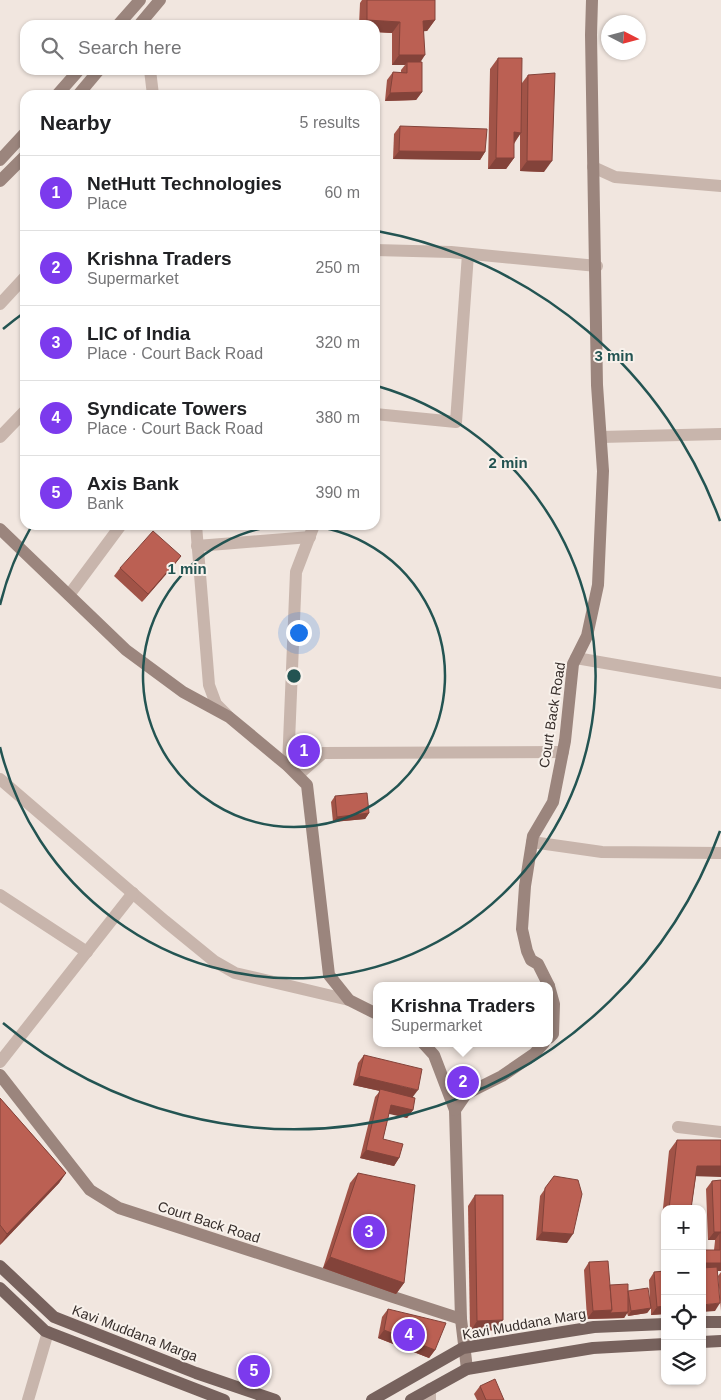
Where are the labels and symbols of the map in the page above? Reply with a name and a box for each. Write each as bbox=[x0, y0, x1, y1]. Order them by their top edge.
north arrow bbox=[601, 15, 646, 60]
text: 3 min bbox=[594, 347, 634, 364]
text: 2 min bbox=[488, 454, 528, 471]
text: 1 min bbox=[167, 560, 207, 577]
your location bbox=[286, 620, 312, 646]
street label: Court Back Road bbox=[536, 661, 568, 769]
centre of rings bbox=[285, 667, 303, 685]
pin: 1 bbox=[288, 732, 320, 770]
pin: 2 bbox=[447, 1063, 479, 1101]
street label: Court Back Road bbox=[156, 1198, 262, 1246]
pin: 3 bbox=[353, 1213, 385, 1251]
street label: Kavi Muddana Marga bbox=[70, 1302, 200, 1364]
street label: Kavi Muddana Marg bbox=[461, 1305, 587, 1343]
pin: 4 bbox=[393, 1316, 425, 1354]
pin: 5 bbox=[238, 1352, 270, 1390]

